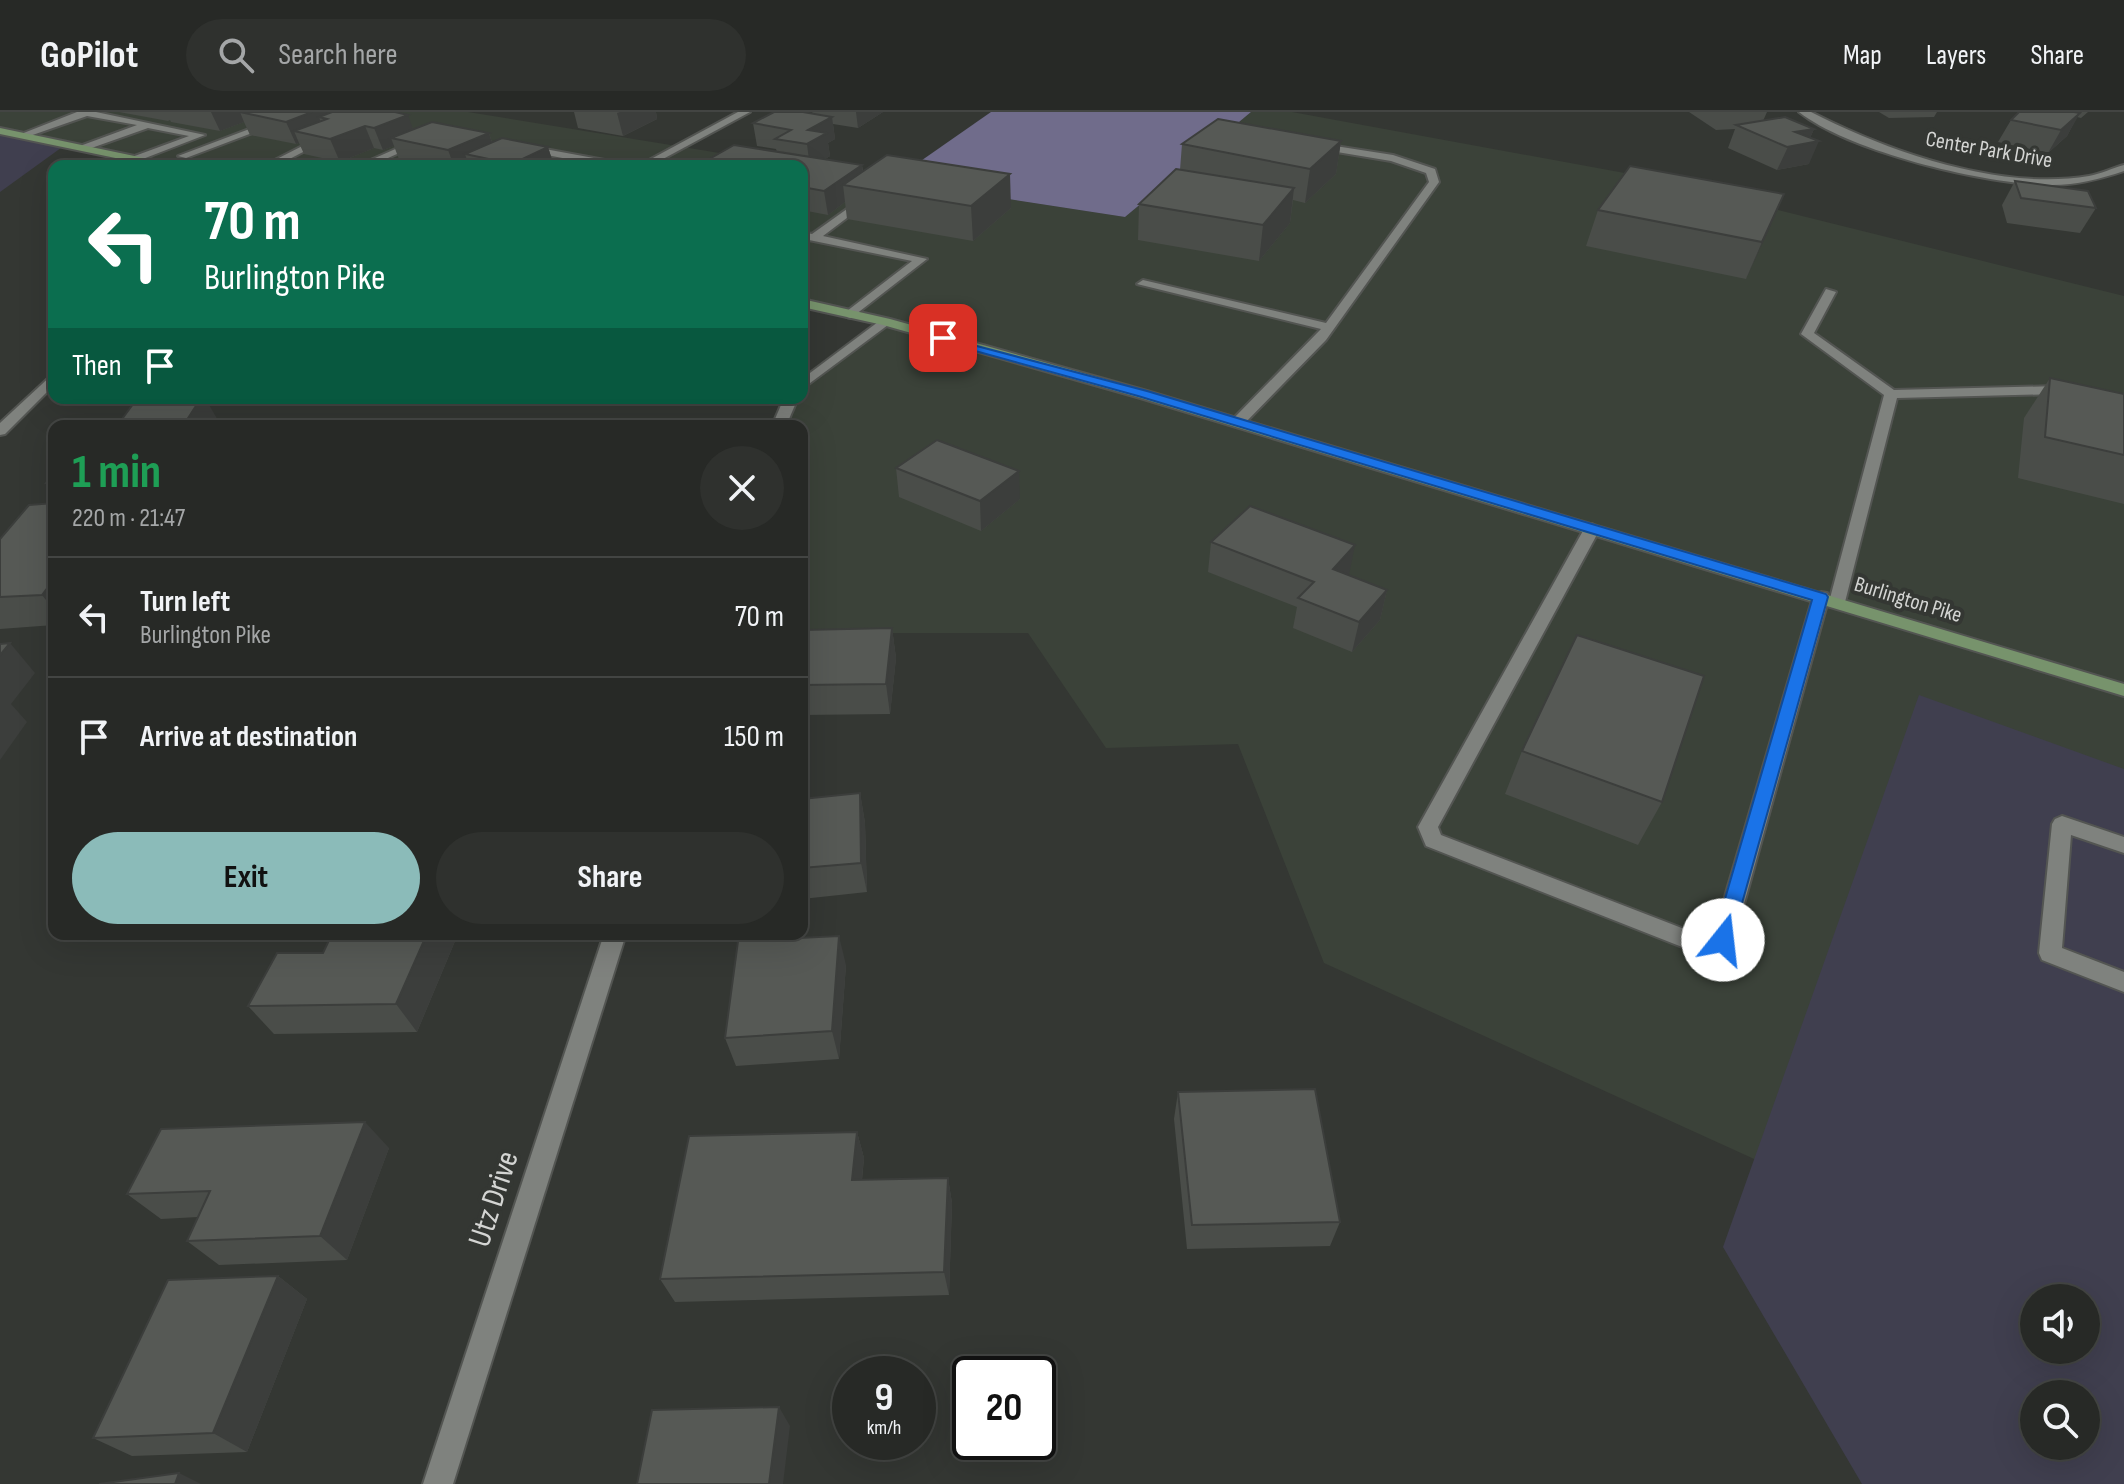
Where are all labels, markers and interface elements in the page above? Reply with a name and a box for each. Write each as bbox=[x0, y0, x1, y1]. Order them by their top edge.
search box bbox=[186, 19, 746, 91]
text: GoPilot bbox=[40, 33, 138, 78]
icon: search bbox=[214, 33, 258, 77]
text: Search here bbox=[278, 37, 398, 73]
text: Map bbox=[1843, 39, 1882, 72]
text: Layers bbox=[1926, 39, 1986, 72]
text: Share bbox=[2030, 39, 2084, 72]
street label: Center Park Drive bbox=[1924, 126, 2054, 174]
text: 70 m bbox=[204, 189, 301, 256]
icon: left bbox=[72, 192, 176, 296]
text: Burlington Pike bbox=[204, 257, 385, 300]
pin bbox=[909, 304, 977, 372]
icon: arrive bbox=[921, 316, 965, 360]
icon: arrive bbox=[138, 344, 182, 388]
text: Then bbox=[72, 348, 122, 384]
text: 1 min bbox=[72, 444, 161, 501]
button: close bbox=[700, 446, 784, 530]
text: 220 m · 21:47 bbox=[72, 503, 185, 534]
street label: Burlington Pike bbox=[1851, 571, 1965, 629]
text: Turn left bbox=[140, 584, 230, 620]
icon: left bbox=[72, 595, 116, 639]
text: 70 m bbox=[735, 599, 784, 635]
text: Burlington Pike bbox=[140, 620, 271, 651]
icon: arrive bbox=[72, 715, 116, 759]
text: Arrive at destination bbox=[140, 719, 357, 755]
text: 150 m bbox=[724, 719, 784, 755]
button: Exit bbox=[72, 832, 420, 924]
button: Share bbox=[436, 832, 784, 924]
position arrow bbox=[1681, 898, 1765, 982]
street label: Utz Drive bbox=[460, 1146, 528, 1252]
map controls bbox=[2020, 1284, 2100, 1460]
button: sound bbox=[2020, 1284, 2100, 1364]
speed limit sign: 20 bbox=[952, 1356, 1056, 1460]
text: 9 bbox=[875, 1374, 893, 1422]
button: search bbox=[2020, 1380, 2100, 1460]
text: km/h bbox=[867, 1416, 901, 1440]

